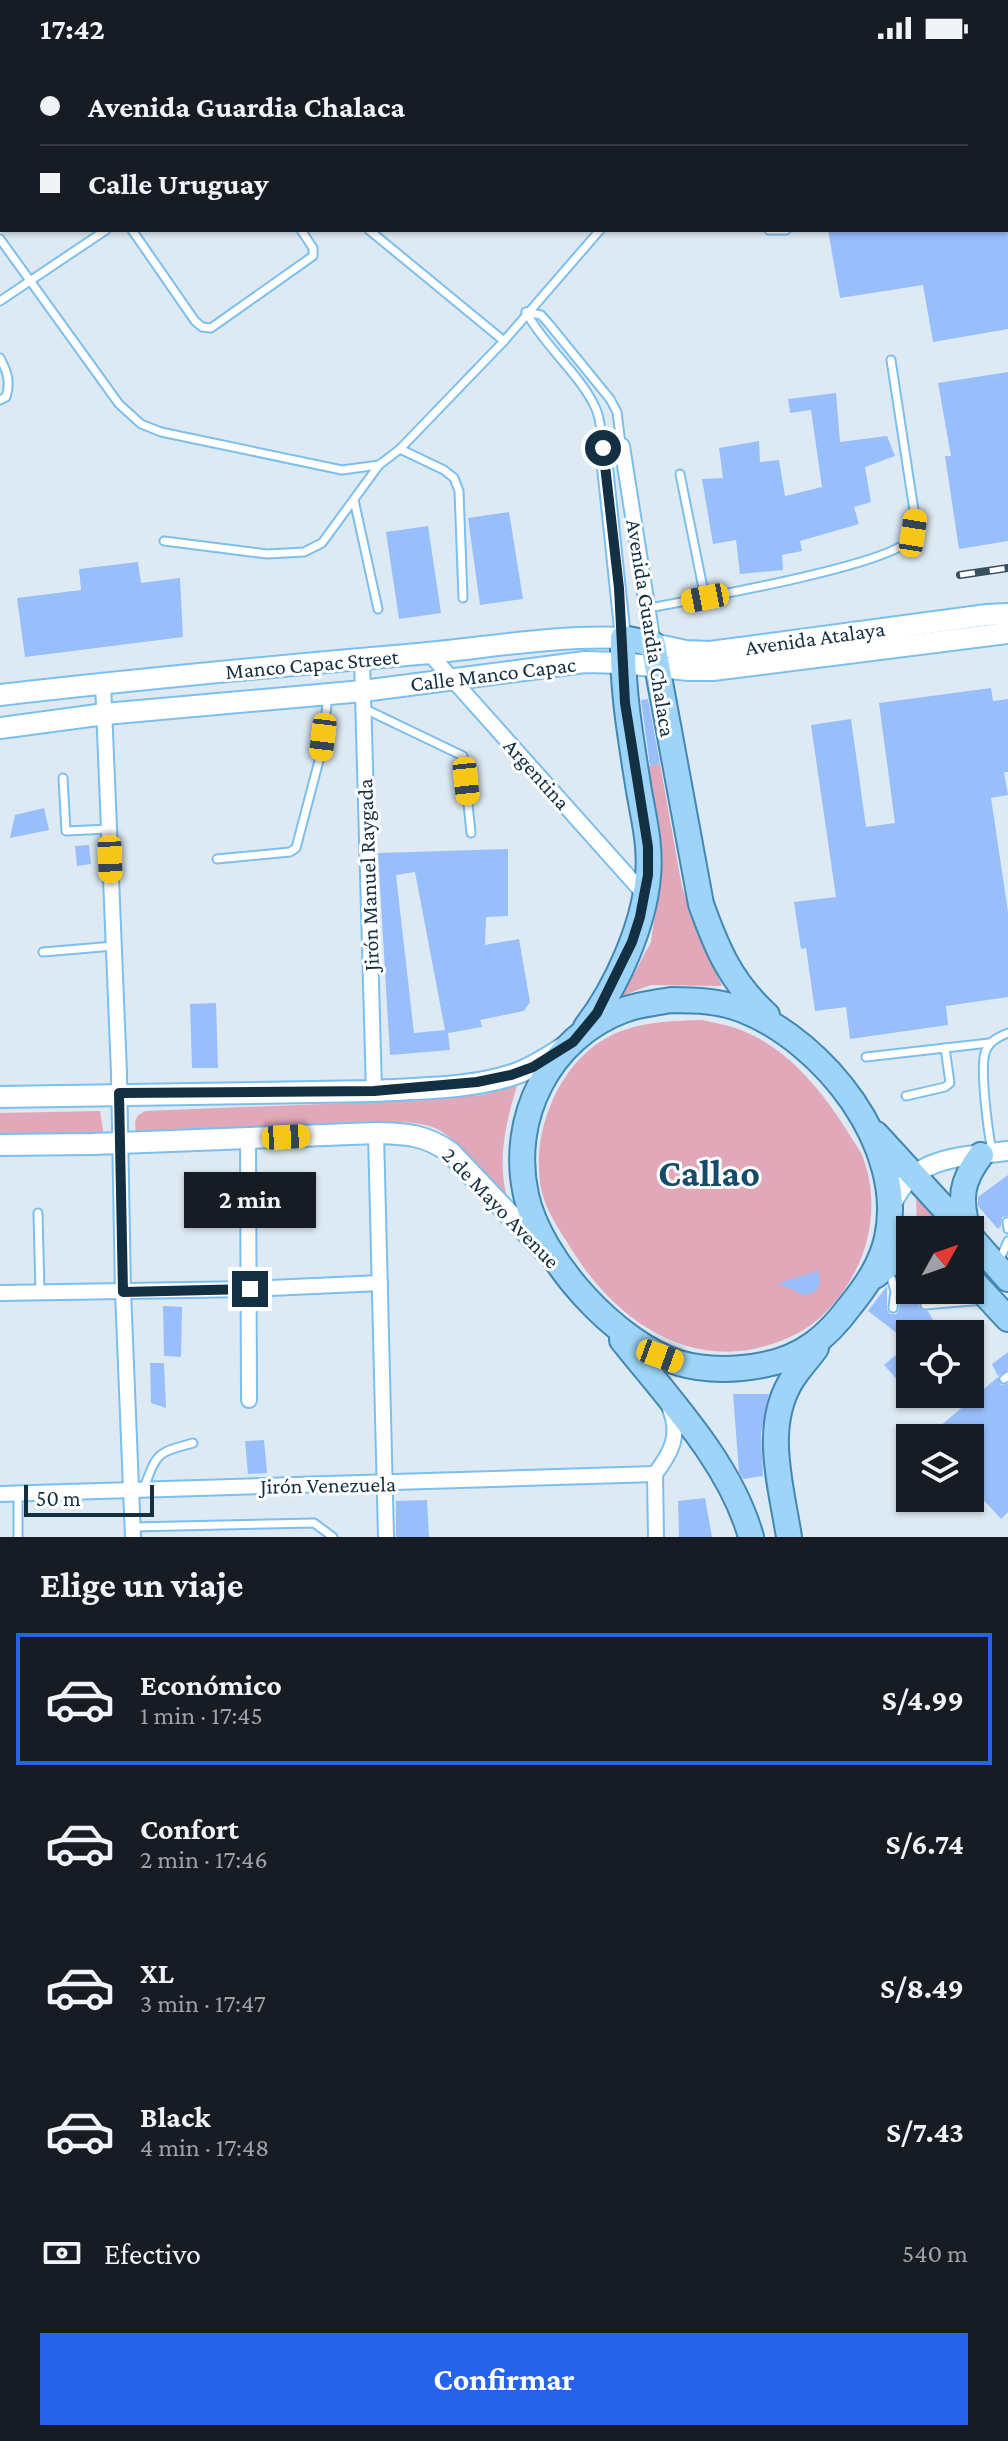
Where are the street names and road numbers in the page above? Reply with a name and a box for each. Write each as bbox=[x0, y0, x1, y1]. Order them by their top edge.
street label: Avenida Guardia Chalaca bbox=[621, 517, 681, 739]
street label: Avenida Atalaya bbox=[744, 616, 886, 660]
street label: Manco Capac Street bbox=[224, 644, 400, 684]
street label: Calle Manco Capac bbox=[409, 651, 577, 697]
street label: Argentina bbox=[499, 733, 575, 815]
street label: Jirón Manuel Raygada bbox=[352, 778, 384, 974]
street label: 2 de Mayo Avenue bbox=[437, 1142, 565, 1274]
street label: Jirón Venezuela bbox=[258, 1471, 396, 1499]

